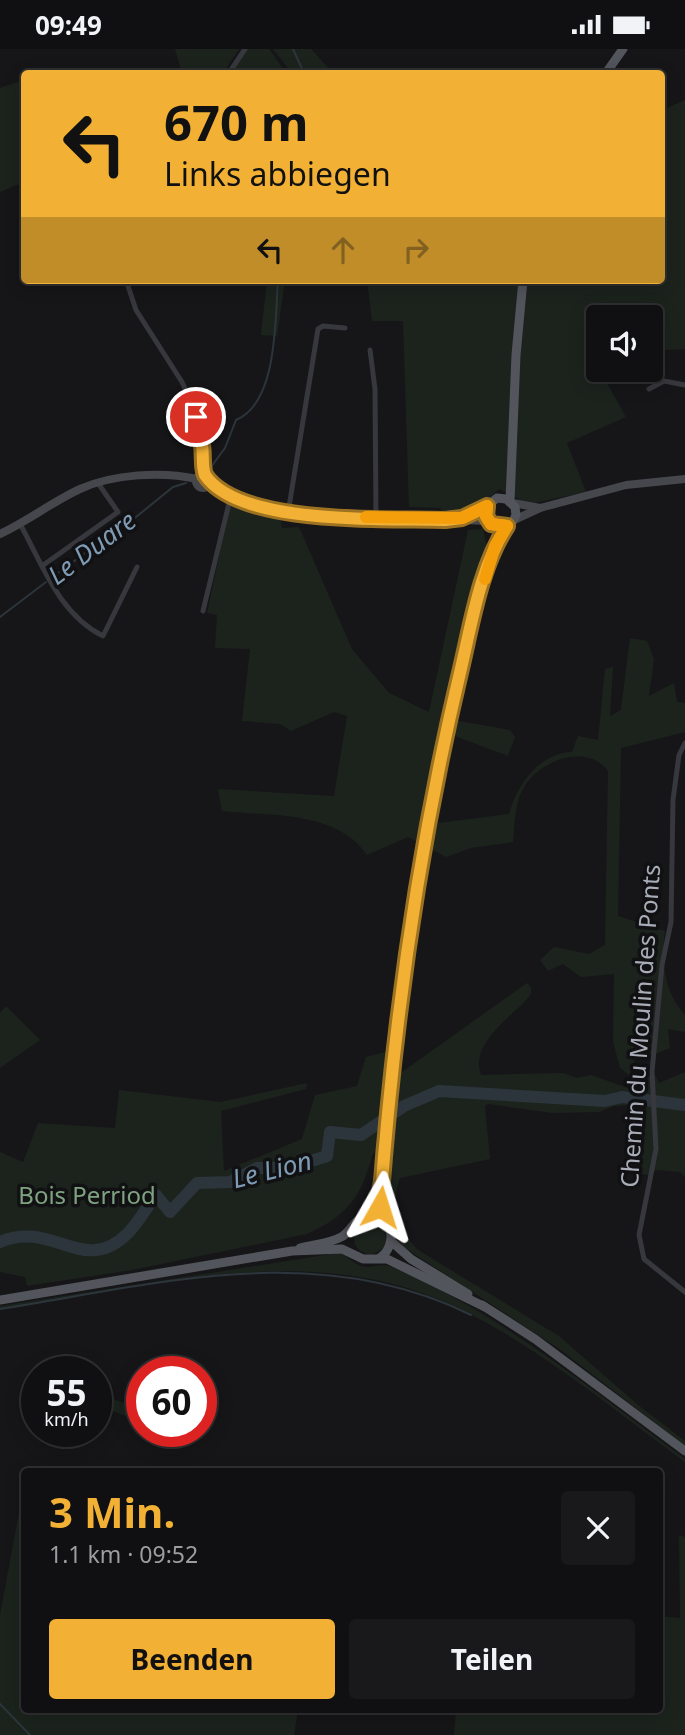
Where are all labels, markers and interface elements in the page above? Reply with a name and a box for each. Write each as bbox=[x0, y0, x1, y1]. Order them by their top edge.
text: 09:49 bbox=[35, 7, 102, 43]
text: 670 m bbox=[164, 89, 309, 155]
icon: left bbox=[49, 98, 140, 189]
text: Links abbiegen bbox=[164, 152, 391, 195]
icon: left bbox=[251, 231, 289, 269]
icon: ahead bbox=[324, 231, 362, 269]
icon: right bbox=[397, 231, 435, 269]
map controls bbox=[586, 305, 663, 382]
button: sound bbox=[586, 305, 663, 382]
pin bbox=[166, 387, 226, 447]
icon: arrive bbox=[177, 398, 215, 436]
water label: Le Duare bbox=[40, 502, 143, 592]
street label: Chemin du Moulin des Ponts bbox=[612, 863, 667, 1189]
water label: Le Lion bbox=[228, 1142, 315, 1196]
position arrow bbox=[343, 1170, 417, 1244]
park label: Bois Perriod bbox=[18, 1178, 156, 1211]
speed limit sign: 60 bbox=[126, 1356, 217, 1447]
text: 55 bbox=[46, 1369, 87, 1416]
text: km/h bbox=[44, 1407, 89, 1431]
text: 3 Min. bbox=[49, 1483, 175, 1540]
button: close bbox=[561, 1491, 635, 1565]
text: 1.1 km · 09:52 bbox=[49, 1538, 198, 1570]
button: Beenden bbox=[49, 1619, 335, 1699]
button: Teilen bbox=[349, 1619, 635, 1699]

